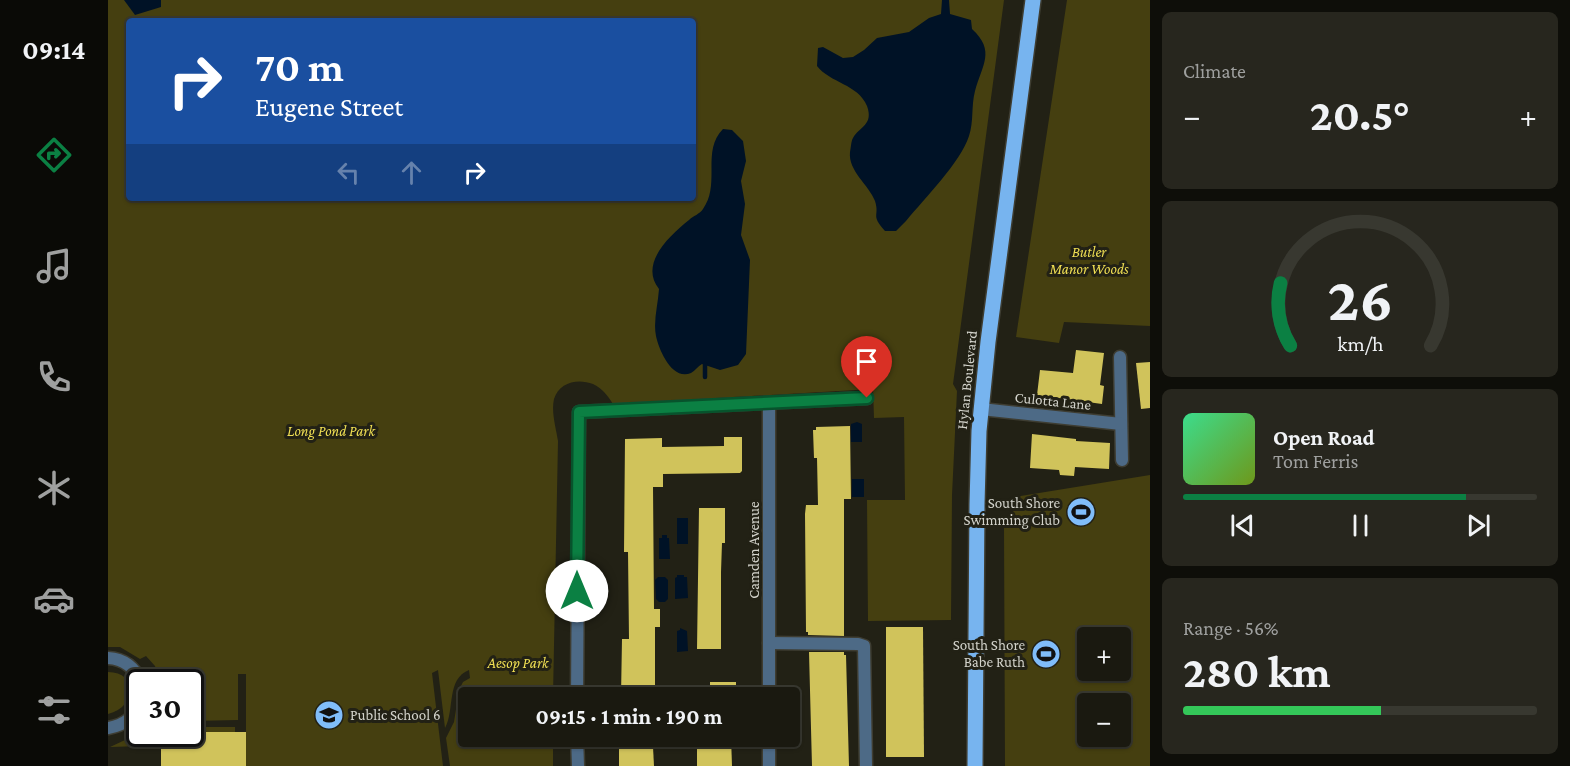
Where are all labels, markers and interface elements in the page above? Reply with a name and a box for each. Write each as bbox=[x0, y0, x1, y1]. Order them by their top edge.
text: 09:14 bbox=[22, 35, 86, 65]
icon: right bbox=[156, 42, 234, 120]
text: 70 m bbox=[255, 43, 344, 90]
text: Climate bbox=[1183, 60, 1246, 82]
text: 20.5° bbox=[1310, 90, 1410, 140]
text: Eugene Street bbox=[255, 92, 403, 122]
text: − bbox=[1183, 97, 1200, 134]
text: + bbox=[1520, 97, 1537, 134]
icon: directions bbox=[33, 134, 75, 176]
icon: left bbox=[332, 156, 365, 189]
icon: ahead bbox=[395, 156, 428, 189]
icon: right bbox=[458, 156, 491, 189]
park label: Butler Manor Woods bbox=[1048, 244, 1129, 277]
icon: music bbox=[33, 245, 75, 287]
text: 26 bbox=[1327, 264, 1393, 333]
street label: Hylan Boulevard bbox=[954, 330, 981, 430]
text: km/h bbox=[1337, 332, 1384, 356]
pin bbox=[841, 336, 892, 398]
icon: arrive bbox=[850, 345, 883, 378]
icon: phone bbox=[33, 356, 75, 398]
street label: Culotta Lane bbox=[1014, 389, 1092, 413]
park label: Long Pond Park bbox=[287, 423, 376, 440]
text: Open Road bbox=[1273, 425, 1375, 450]
text: Tom Ferris bbox=[1273, 450, 1358, 472]
icon: climate bbox=[33, 467, 75, 509]
place label: South Shore Swimming Club bbox=[964, 495, 1060, 529]
sports icon: South Shore Swimming Club bbox=[1065, 496, 1097, 528]
street label: Camden Avenue bbox=[746, 501, 762, 599]
icon: previous bbox=[1226, 509, 1259, 542]
icon: pause bbox=[1344, 509, 1377, 542]
icon: next bbox=[1462, 509, 1495, 542]
position arrow bbox=[545, 559, 609, 623]
icon: car bbox=[33, 578, 75, 620]
text: Range · 56% bbox=[1183, 617, 1278, 639]
map controls bbox=[1077, 627, 1131, 747]
button: + bbox=[1077, 627, 1131, 681]
place label: South Shore Babe Ruth bbox=[953, 637, 1025, 670]
sports icon: South Shore Babe Ruth bbox=[1030, 638, 1062, 670]
text: 280 km bbox=[1183, 647, 1331, 697]
park label: Aesop Park bbox=[486, 655, 550, 672]
speed limit sign: 30 bbox=[126, 669, 204, 747]
icon: filters bbox=[33, 689, 75, 731]
button: − bbox=[1077, 693, 1131, 747]
school or university icon: Public School 6 bbox=[313, 699, 345, 731]
text: 09:15 · 1 min · 190 m bbox=[536, 704, 722, 729]
place label: Public School 6 bbox=[350, 707, 441, 723]

